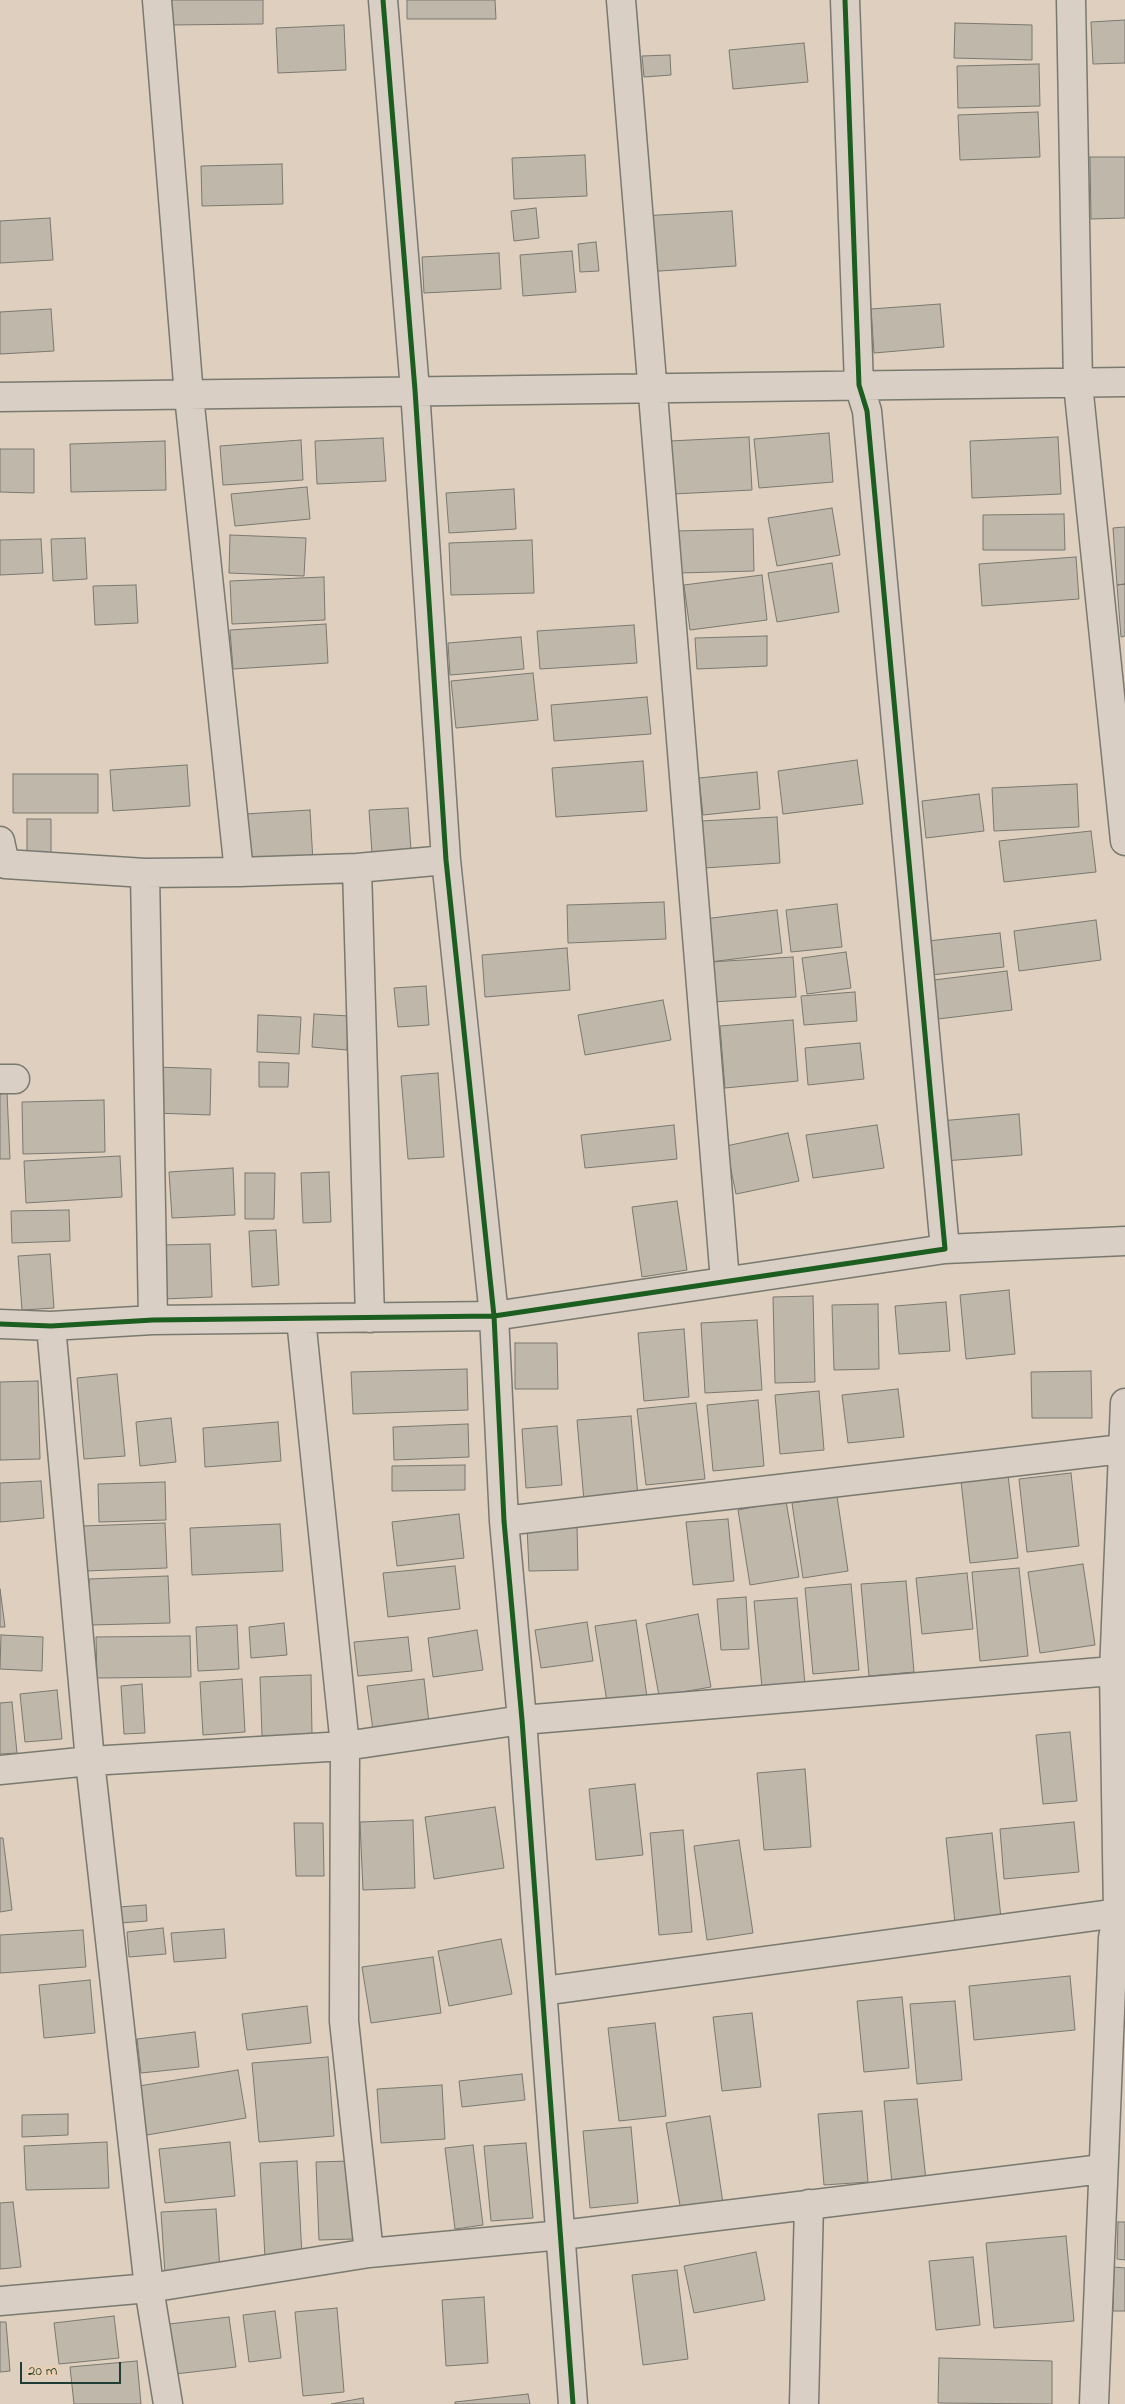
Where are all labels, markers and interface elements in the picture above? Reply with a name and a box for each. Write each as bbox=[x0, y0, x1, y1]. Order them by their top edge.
scale bar bbox=[22, 2352, 124, 2384]
text: 20 m bbox=[28, 2360, 57, 2382]

